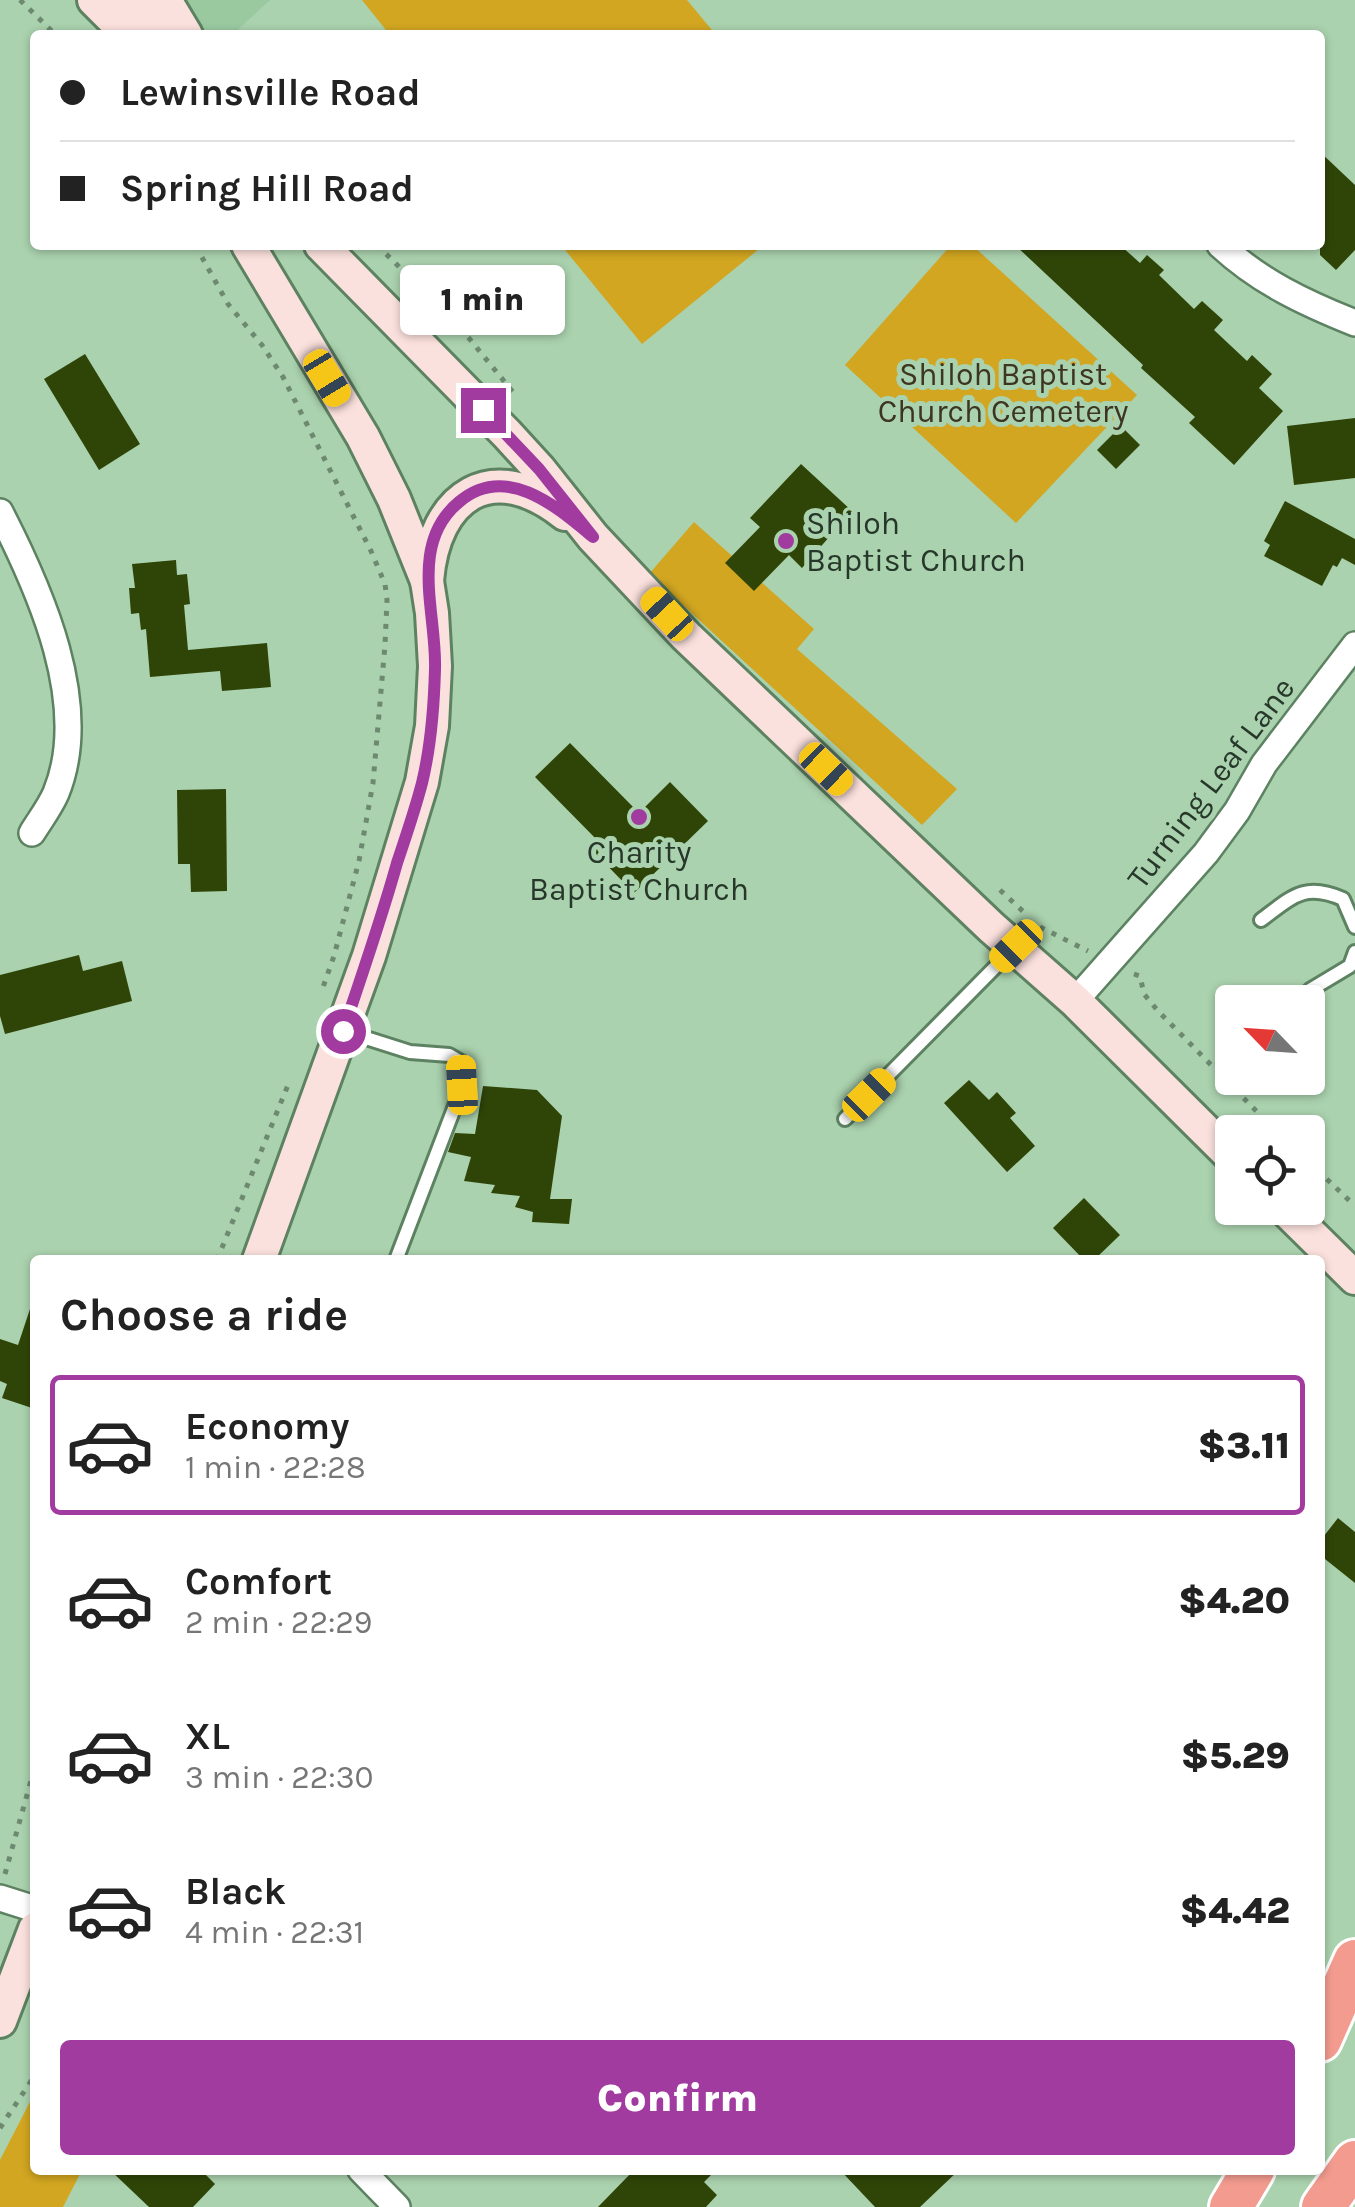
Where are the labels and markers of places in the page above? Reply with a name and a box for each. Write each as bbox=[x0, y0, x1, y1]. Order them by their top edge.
place label: Shiloh Baptist Church bbox=[806, 505, 1026, 579]
marker: Shiloh Baptist Church bbox=[775, 530, 797, 552]
marker: Charity Baptist Church bbox=[628, 806, 650, 828]
place label: Charity Baptist Church bbox=[529, 834, 749, 908]

